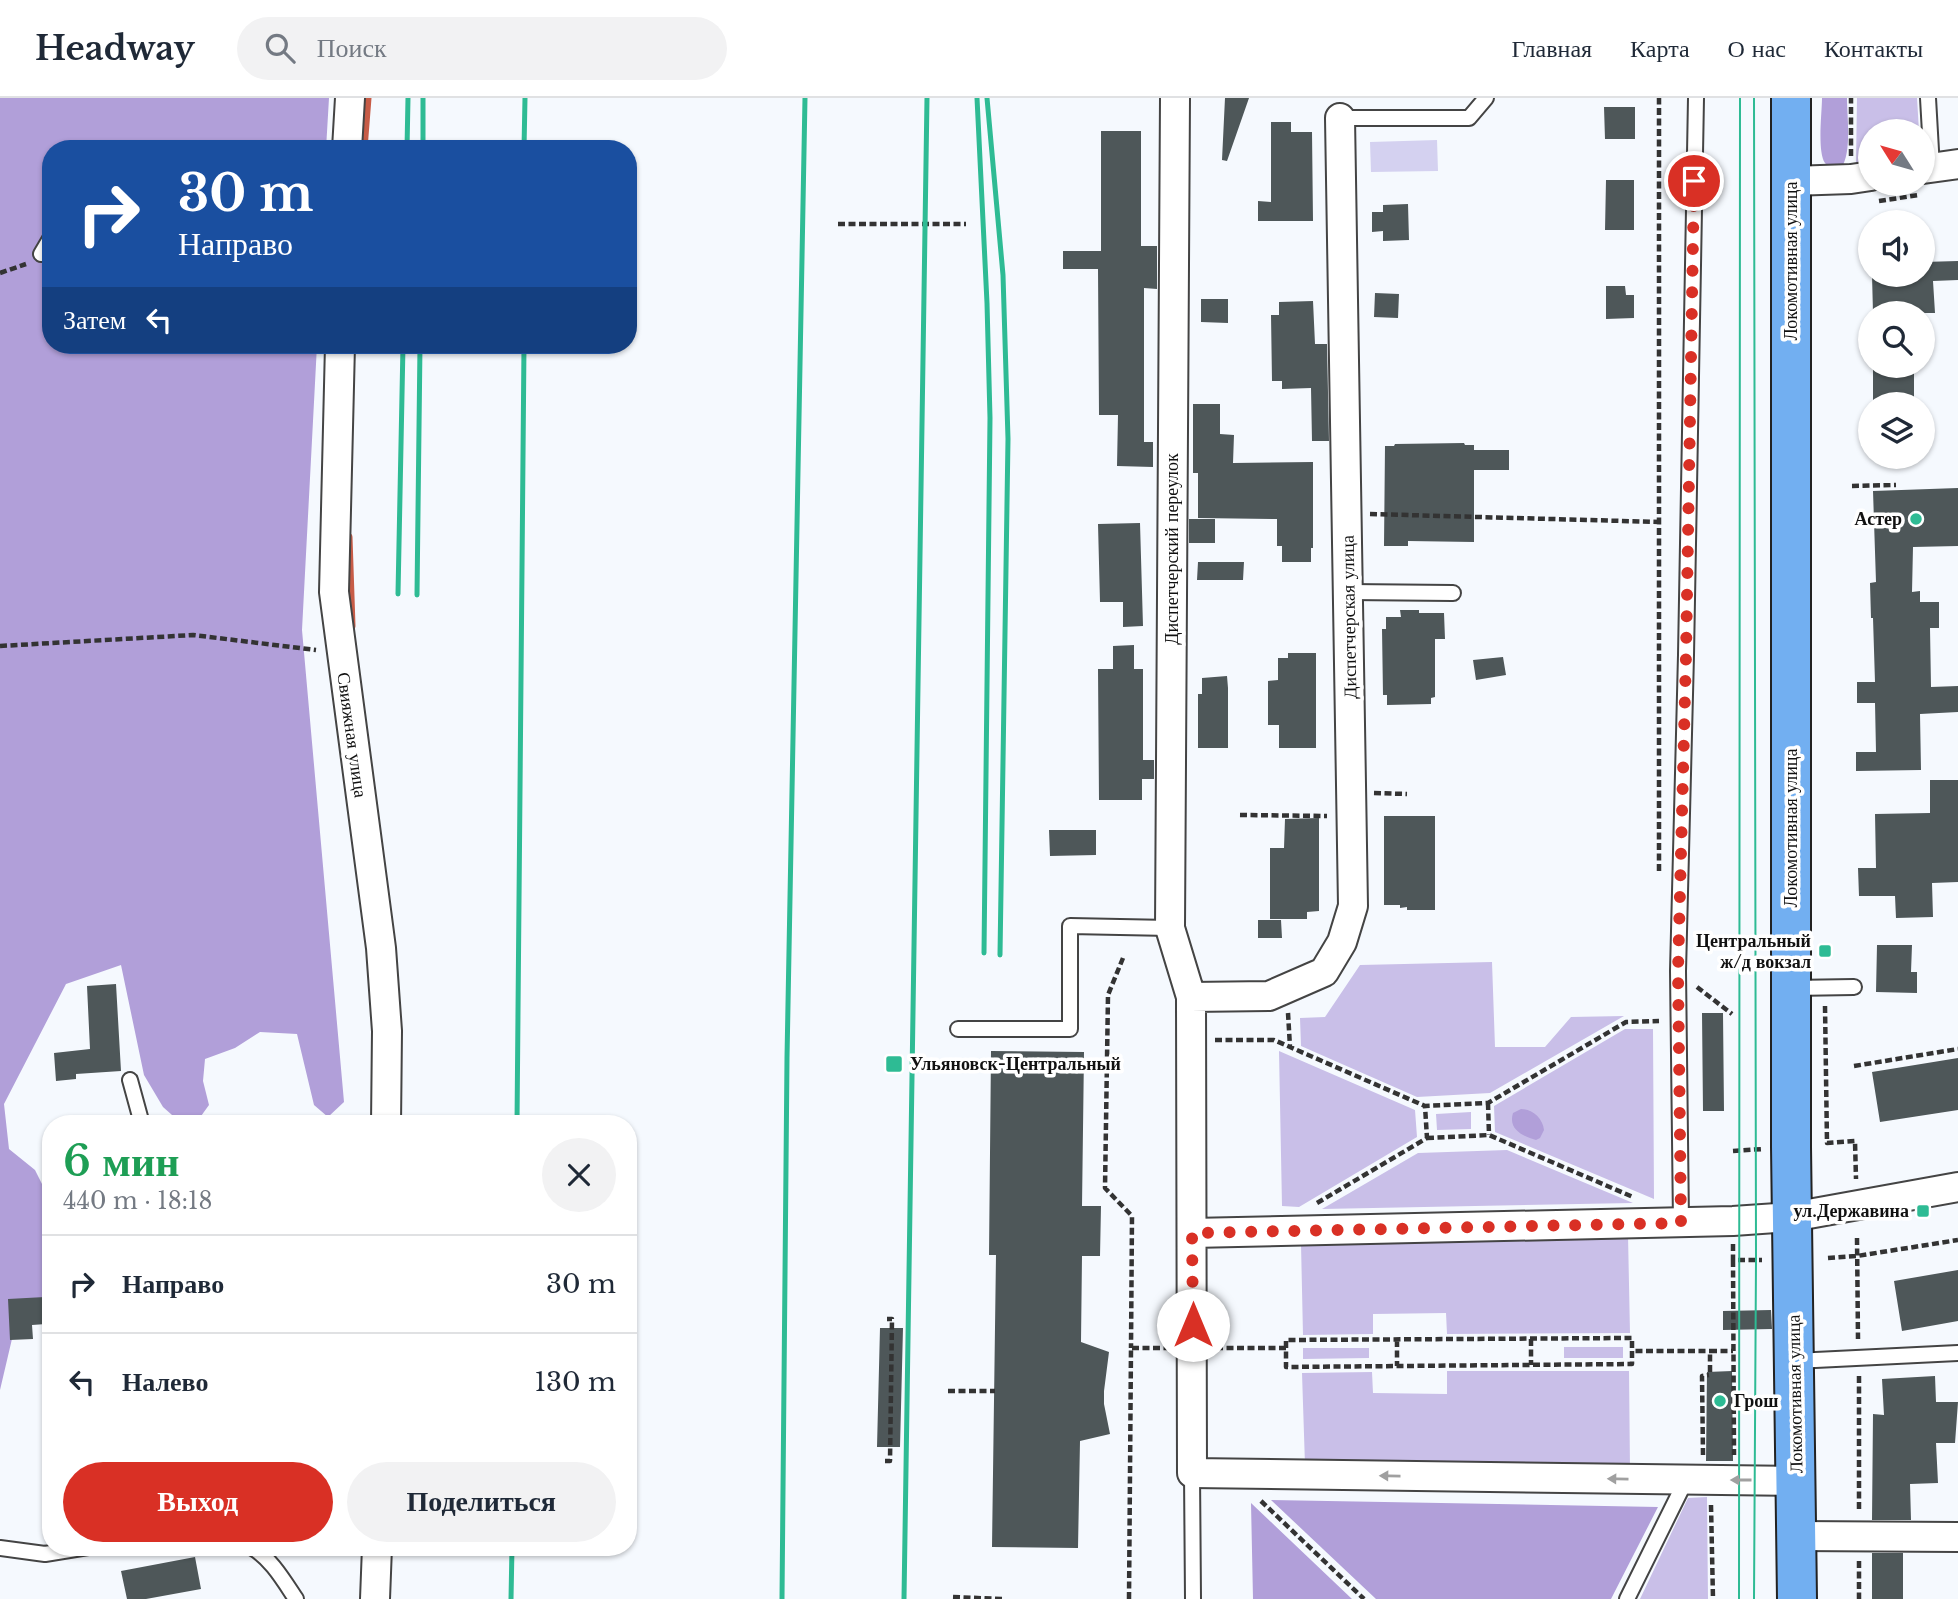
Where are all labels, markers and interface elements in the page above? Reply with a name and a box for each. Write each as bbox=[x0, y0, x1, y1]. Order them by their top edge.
search box bbox=[237, 17, 727, 80]
text: Headway bbox=[35, 28, 195, 69]
icon: search bbox=[261, 29, 299, 67]
text: Поиск bbox=[317, 32, 387, 64]
text: Главная bbox=[1512, 34, 1592, 63]
text: Карта bbox=[1630, 34, 1690, 63]
text: О нас bbox=[1728, 34, 1786, 63]
text: Контакты bbox=[1824, 34, 1923, 63]
north arrow bbox=[1858, 119, 1936, 196]
map controls bbox=[1858, 119, 1935, 469]
pin bbox=[1664, 151, 1724, 211]
icon: arrive bbox=[1675, 162, 1713, 200]
text: 30 m bbox=[178, 163, 313, 224]
icon: right bbox=[63, 168, 154, 259]
street label: Локомотивная улица bbox=[1780, 182, 1802, 340]
button: sound bbox=[1858, 210, 1935, 287]
text: Направо bbox=[178, 224, 293, 264]
icon: left bbox=[140, 301, 178, 339]
button: search bbox=[1858, 301, 1935, 378]
text: Затем bbox=[63, 304, 126, 336]
button: layers bbox=[1858, 392, 1935, 469]
street label: Диспетчерский переулок bbox=[1161, 453, 1183, 645]
place label: Астер bbox=[1855, 508, 1902, 530]
marker: Астер bbox=[1908, 511, 1924, 527]
street label: Диспетчерская улица bbox=[1337, 535, 1361, 699]
street label: Свияжная улица bbox=[332, 671, 372, 799]
street label: Локомотивная улица bbox=[1780, 749, 1802, 907]
place label: Центральный ж/д вокзал bbox=[1696, 930, 1811, 973]
marker: Центральный ж/д вокзал bbox=[1817, 943, 1833, 959]
place label: Ульяновск-Центральный bbox=[910, 1053, 1121, 1075]
marker: Ульяновск-Центральный bbox=[884, 1054, 904, 1074]
text: 6 мин bbox=[63, 1135, 179, 1187]
button: close bbox=[542, 1138, 616, 1212]
text: 440 m · 18:18 bbox=[63, 1187, 212, 1215]
place label: ул.Державина bbox=[1794, 1200, 1909, 1222]
marker: ул.Державина bbox=[1915, 1203, 1931, 1219]
icon: right bbox=[63, 1265, 101, 1303]
text: Направо bbox=[122, 1268, 224, 1300]
text: 30 m bbox=[546, 1268, 616, 1300]
position arrow bbox=[1156, 1288, 1230, 1362]
street label: Локомотивная улица bbox=[1783, 1314, 1807, 1474]
icon: left bbox=[63, 1363, 101, 1401]
text: Налево bbox=[122, 1366, 208, 1398]
text: 130 m bbox=[534, 1366, 616, 1398]
place label: Грош bbox=[1734, 1390, 1779, 1412]
marker: Грош bbox=[1712, 1393, 1728, 1409]
button: Выход bbox=[63, 1462, 333, 1542]
button: Поделиться bbox=[347, 1462, 616, 1542]
one-way arrow bbox=[1379, 1470, 1401, 1482]
one-way arrow bbox=[1606, 1473, 1628, 1485]
one-way arrow bbox=[1730, 1474, 1752, 1486]

